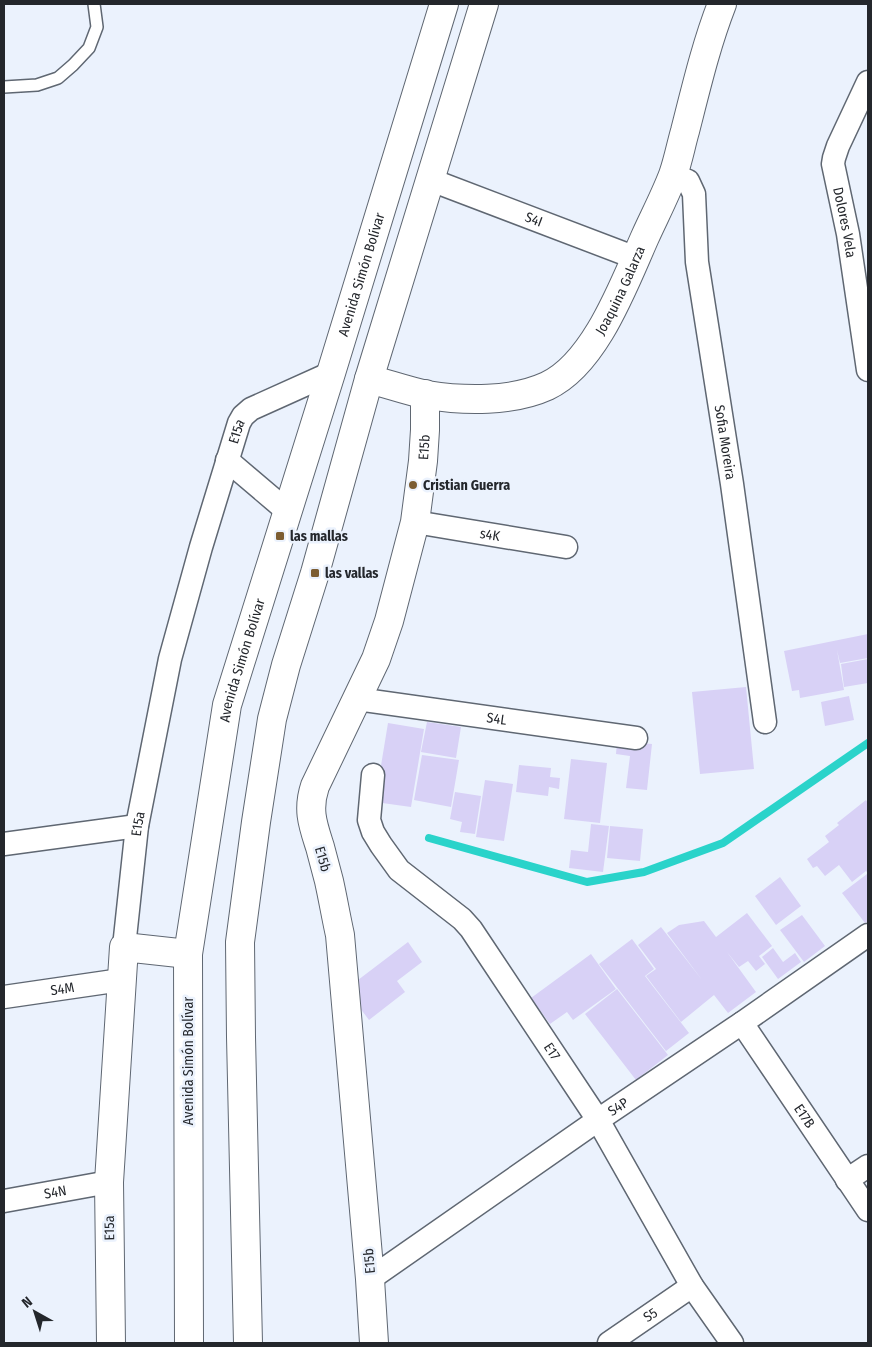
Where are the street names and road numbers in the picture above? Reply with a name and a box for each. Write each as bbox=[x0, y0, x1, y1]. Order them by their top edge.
street label: Dolores Vela bbox=[829, 186, 859, 259]
street label: S4I bbox=[522, 209, 545, 231]
street label: Avenida Simón Bolívar bbox=[335, 211, 389, 339]
street label: Joaquina Galarza bbox=[592, 243, 649, 338]
street label: Sofia Moreira bbox=[711, 404, 739, 481]
street label: E15a bbox=[225, 416, 249, 446]
street label: E15b bbox=[415, 434, 434, 461]
street label: s4K bbox=[479, 525, 502, 545]
street label: Avenida Simón Bolívar bbox=[216, 596, 269, 723]
street label: S4L bbox=[486, 709, 508, 729]
street label: E15a bbox=[128, 810, 149, 837]
street label: E15b bbox=[311, 845, 334, 874]
street label: S4M bbox=[50, 979, 75, 999]
street label: Avenida Simón Bolívar bbox=[180, 997, 197, 1125]
street label: E17 bbox=[540, 1040, 564, 1064]
street label: S4P bbox=[605, 1094, 632, 1120]
street label: E17B bbox=[790, 1101, 818, 1132]
street label: S4N bbox=[43, 1182, 68, 1203]
street label: E15a bbox=[101, 1215, 118, 1241]
street label: E15b bbox=[360, 1247, 379, 1274]
street label: S5 bbox=[640, 1304, 661, 1326]

